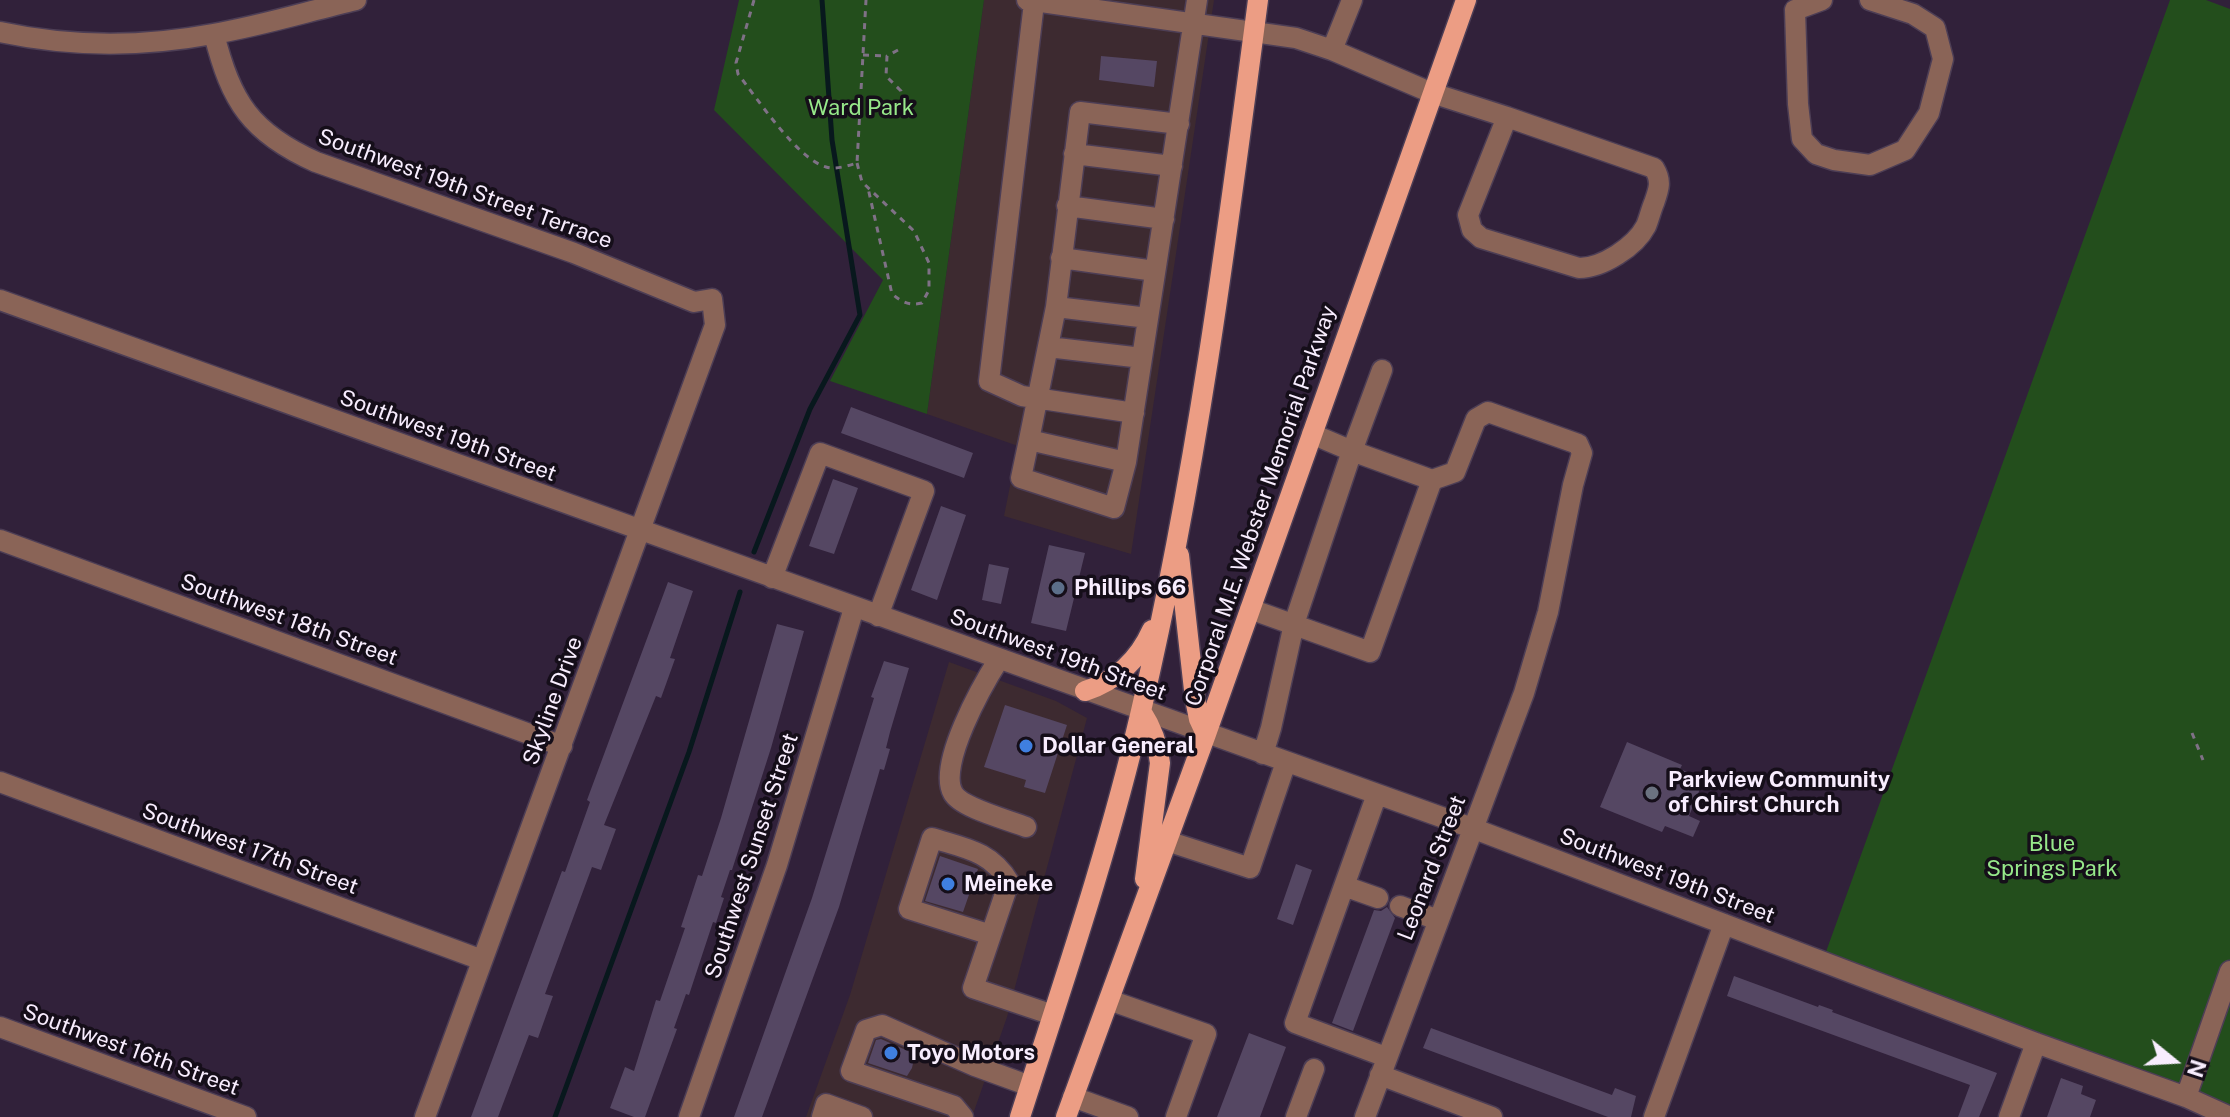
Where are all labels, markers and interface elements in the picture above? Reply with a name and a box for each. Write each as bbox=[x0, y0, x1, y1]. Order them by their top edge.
park label: Ward Park bbox=[808, 95, 914, 121]
street label: Southwest 19th Street Terrace bbox=[314, 123, 616, 255]
street label: Corporal M.E. Webster Memorial Parkway bbox=[1180, 302, 1342, 710]
street label: Southwest 19th Street bbox=[336, 385, 560, 487]
street label: Southwest 18th Street bbox=[177, 568, 401, 672]
place label: Phillips 66 bbox=[1074, 575, 1186, 601]
marker: Phillips 66 bbox=[1049, 579, 1067, 597]
street label: Southwest 19th Street bbox=[946, 604, 1170, 706]
street label: Skyline Drive bbox=[518, 633, 588, 769]
street label: Southwest Sunset Street bbox=[700, 730, 804, 982]
place label: Dollar General bbox=[1042, 733, 1195, 759]
marker: Dollar General bbox=[1017, 737, 1035, 755]
place label: Parkview Community of Chirst Church bbox=[1668, 767, 1890, 818]
marker: Parkview Community of Chirst Church bbox=[1643, 784, 1661, 802]
street label: Leonard Street bbox=[1392, 792, 1472, 944]
street label: Southwest 17th Street bbox=[138, 798, 362, 900]
street label: Southwest 19th Street bbox=[1556, 823, 1778, 929]
park label: Blue Springs Park bbox=[1986, 831, 2118, 882]
place label: Meineke bbox=[964, 871, 1053, 897]
marker: Meineke bbox=[939, 875, 957, 893]
street label: Southwest 16th Street bbox=[19, 999, 243, 1101]
north arrow bbox=[2134, 1021, 2214, 1101]
place label: Toyo Motors bbox=[907, 1040, 1035, 1066]
marker: Toyo Motors bbox=[882, 1044, 900, 1062]
text: N bbox=[2182, 1056, 2212, 1081]

